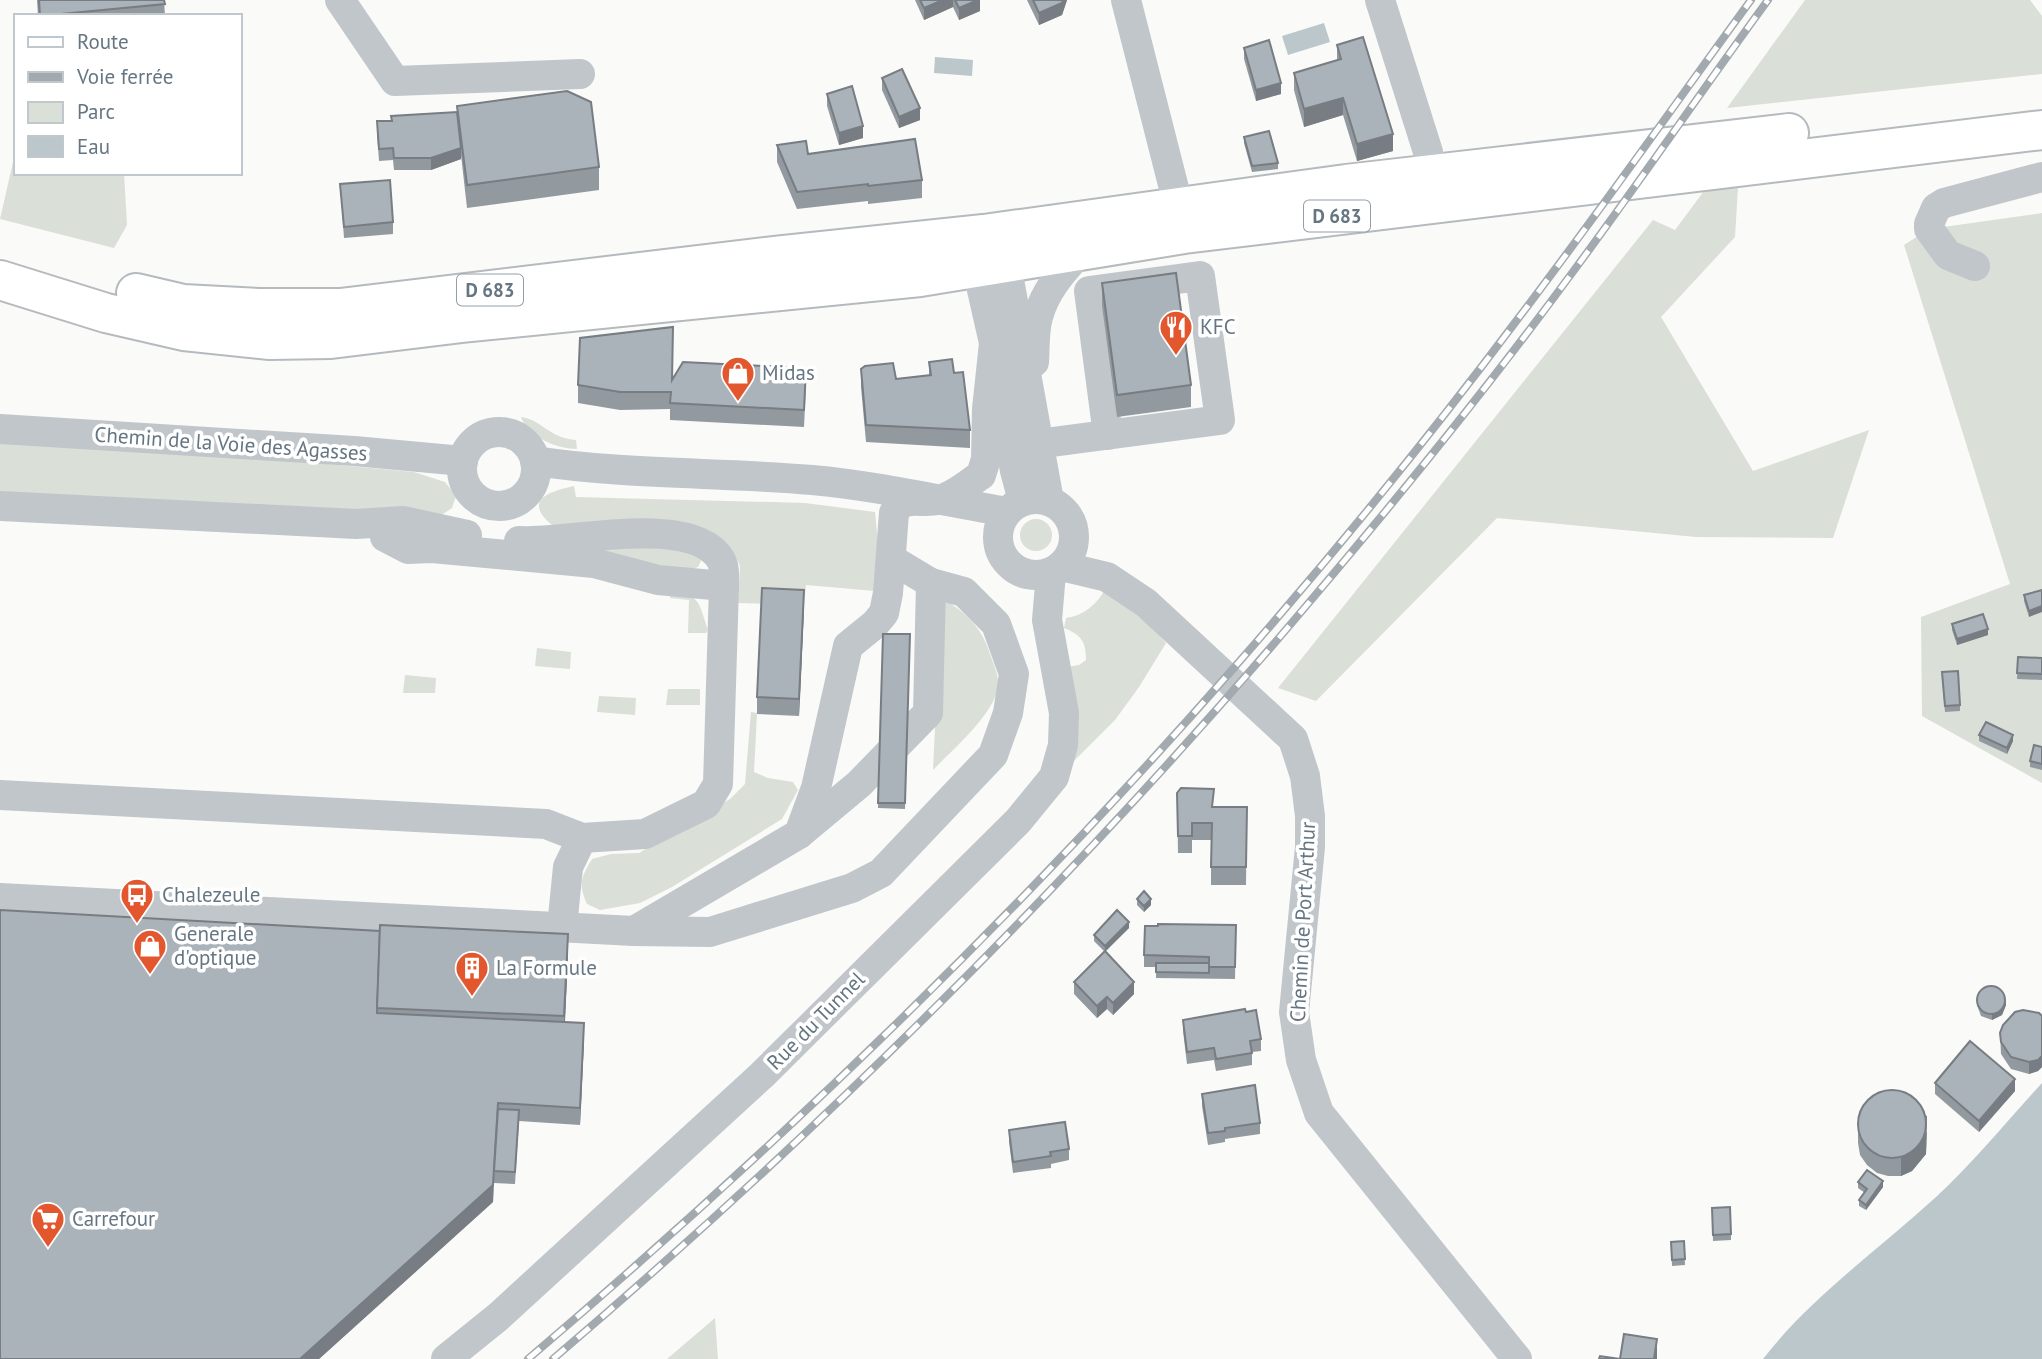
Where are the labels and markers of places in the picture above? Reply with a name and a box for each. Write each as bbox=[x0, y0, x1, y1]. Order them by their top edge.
restaurant icon: KFC bbox=[1157, 308, 1195, 357]
place label: KFC bbox=[1200, 313, 1236, 340]
shop icon: Midas bbox=[719, 354, 757, 403]
place label: Midas bbox=[762, 359, 815, 386]
bus stop icon: Chalezeule bbox=[118, 876, 156, 925]
place label: Chalezeule bbox=[162, 881, 260, 908]
place label: Generale d'optique bbox=[174, 920, 256, 971]
shop icon: Generale d'optique bbox=[131, 927, 169, 976]
building icon: La Formule bbox=[453, 949, 491, 998]
place label: La Formule bbox=[496, 954, 597, 981]
supermarket icon: Carrefour bbox=[29, 1200, 67, 1249]
place label: Carrefour bbox=[72, 1205, 155, 1232]

